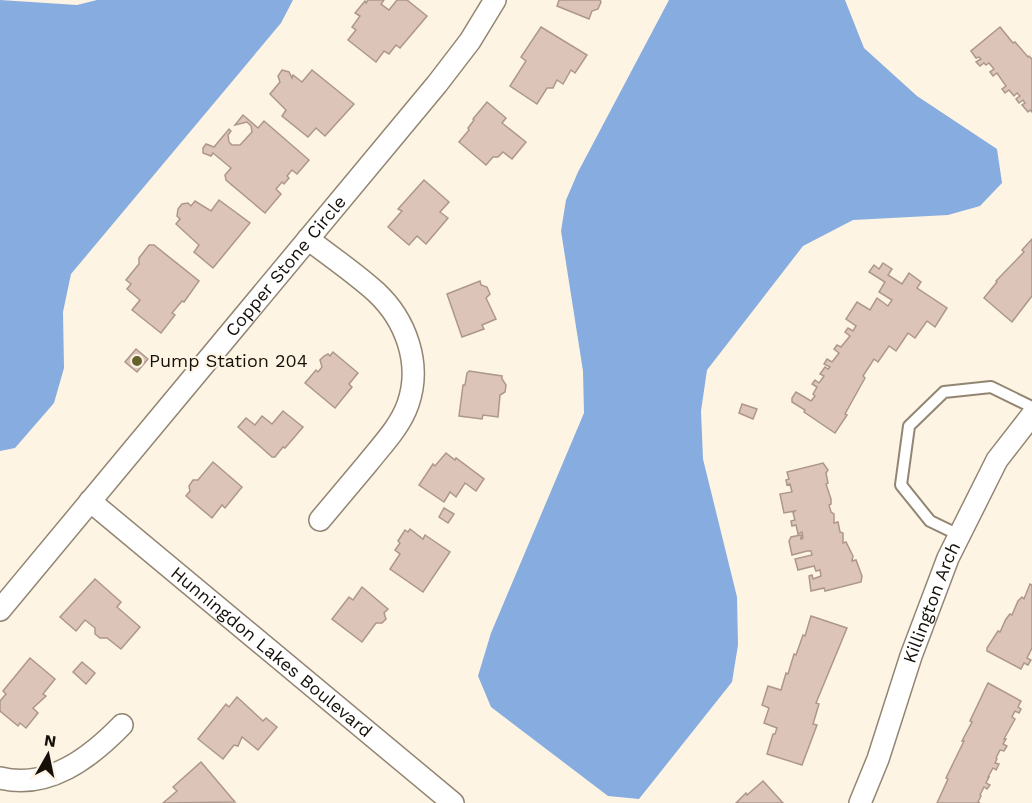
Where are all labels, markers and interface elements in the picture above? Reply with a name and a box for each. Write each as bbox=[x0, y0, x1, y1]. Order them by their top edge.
street label: Copper Stone Circle bbox=[221, 191, 350, 341]
place label: Pump Station 204 bbox=[149, 350, 308, 371]
marker: Pump Station 204 bbox=[130, 354, 144, 368]
street label: Killington Arch bbox=[898, 538, 964, 666]
street label: Hunningdon Lakes Boulevard bbox=[167, 562, 377, 741]
north arrow bbox=[18, 725, 78, 785]
text: N bbox=[43, 730, 58, 751]

